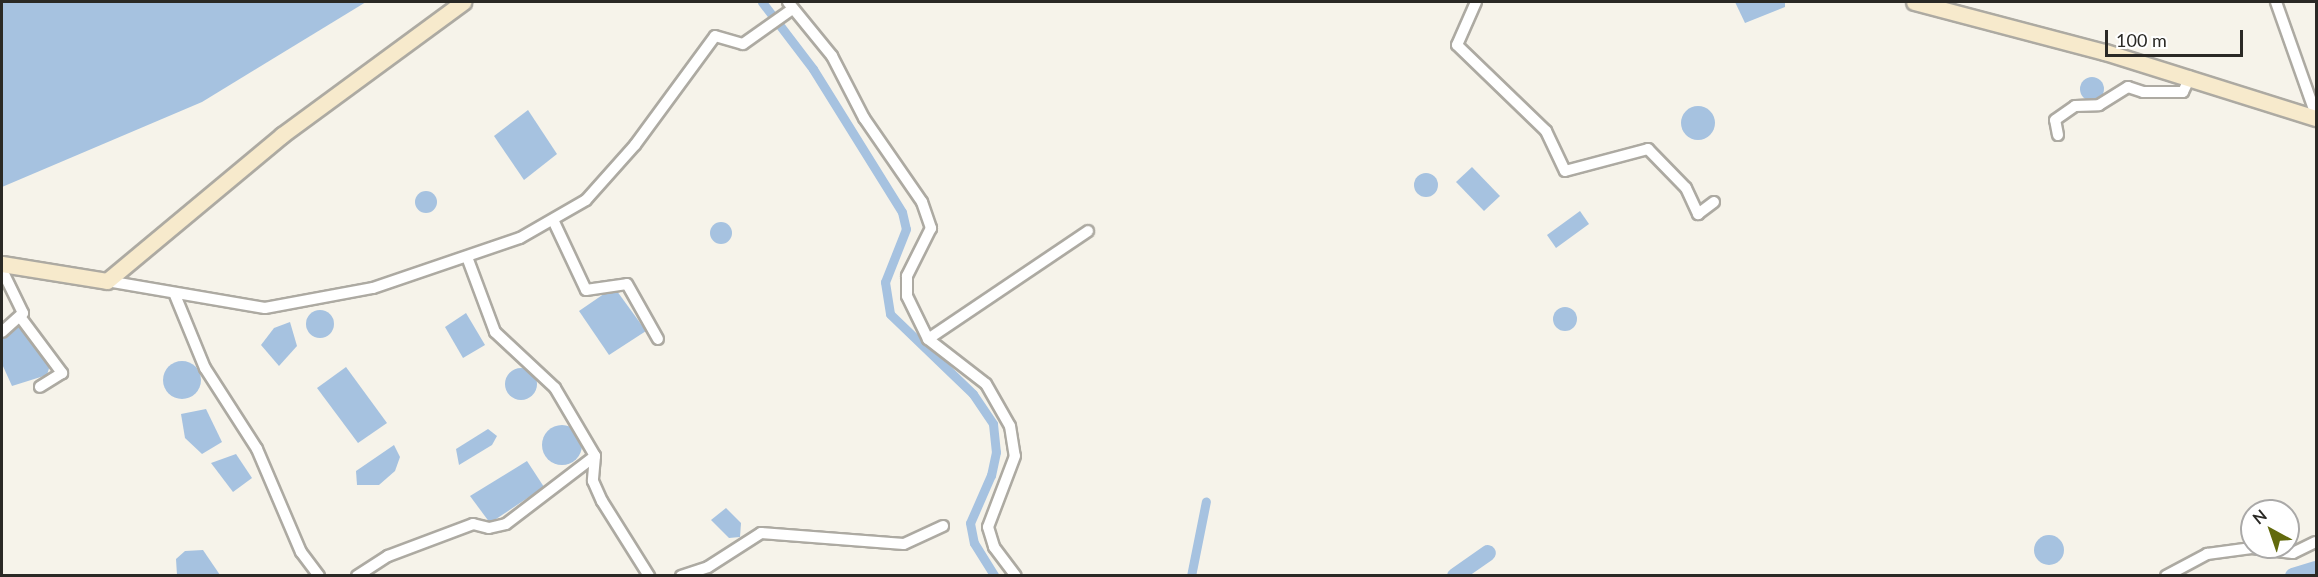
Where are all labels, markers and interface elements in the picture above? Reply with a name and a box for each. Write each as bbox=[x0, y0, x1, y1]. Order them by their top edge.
scale bar bbox=[2108, 18, 2246, 56]
text: 100 m bbox=[2116, 29, 2167, 51]
north arrow bbox=[2240, 499, 2300, 559]
text: N bbox=[2249, 505, 2270, 528]

